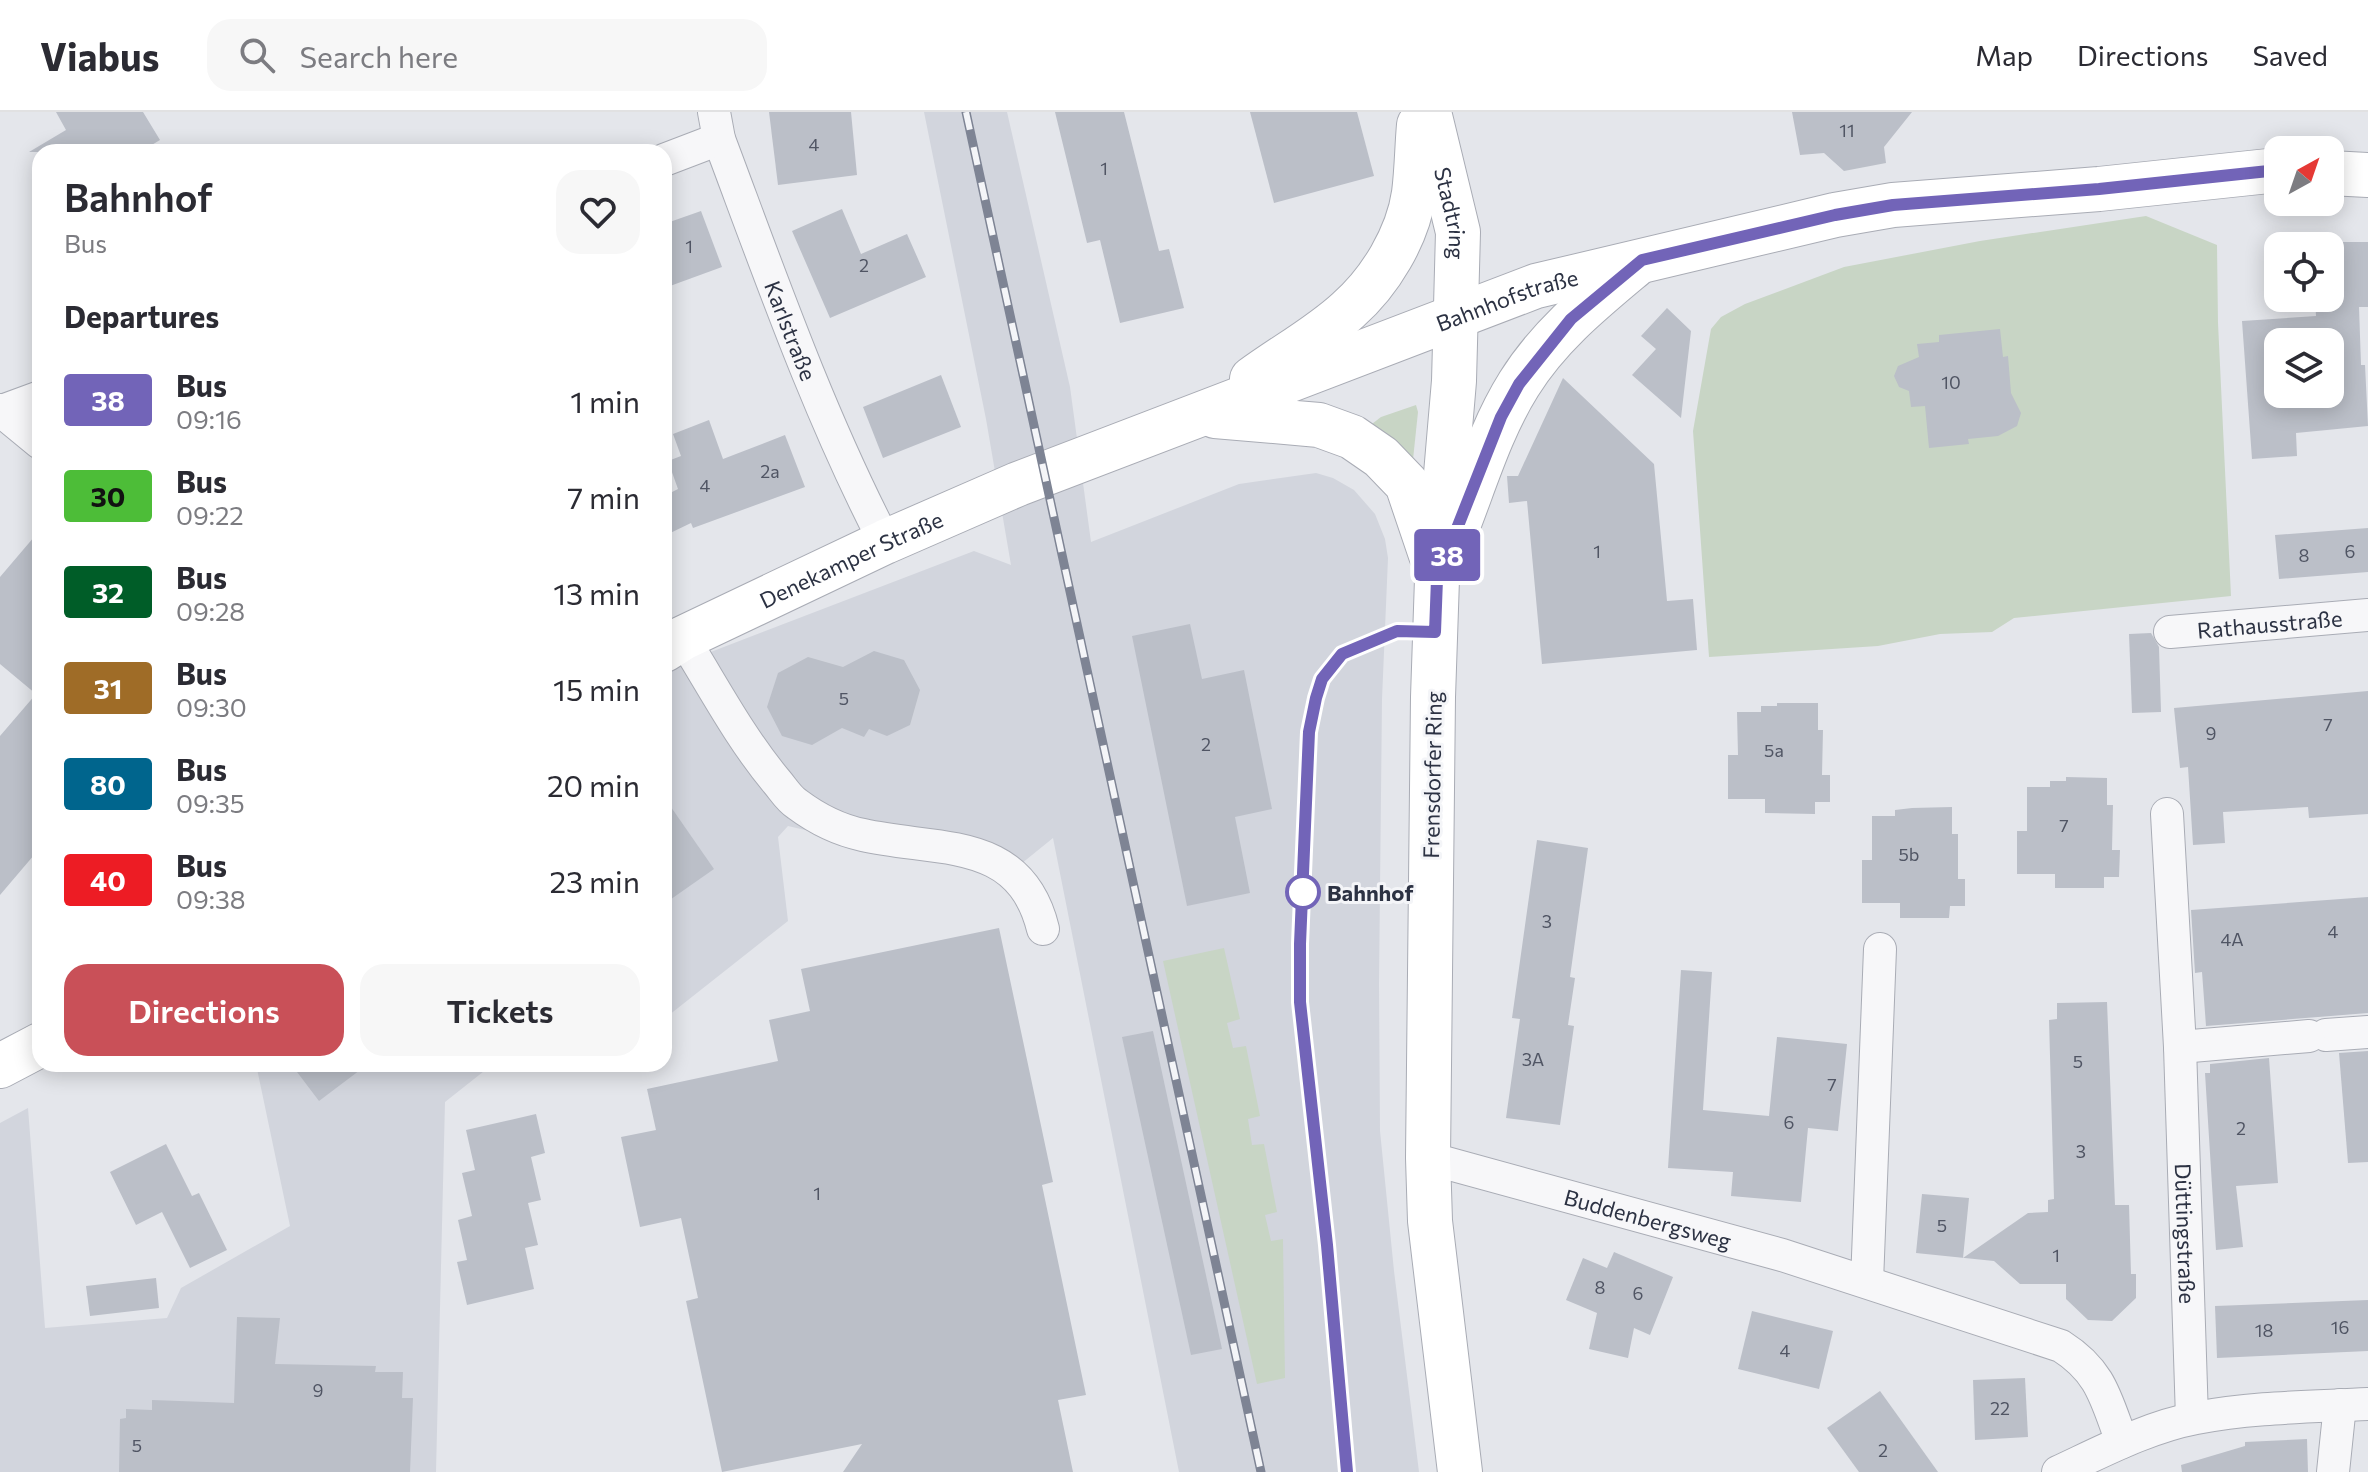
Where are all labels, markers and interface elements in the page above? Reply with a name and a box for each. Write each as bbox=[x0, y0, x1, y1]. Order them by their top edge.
search box bbox=[207, 19, 767, 91]
text: Viabus bbox=[40, 32, 159, 79]
icon: search bbox=[235, 33, 279, 77]
text: Search here bbox=[299, 37, 458, 74]
text: Map bbox=[1975, 38, 2033, 72]
text: Directions bbox=[2077, 38, 2208, 72]
text: Saved bbox=[2252, 38, 2328, 72]
house number: 11 bbox=[1839, 119, 1855, 141]
house number: 4 bbox=[809, 133, 820, 155]
north arrow bbox=[2264, 136, 2344, 216]
map controls bbox=[2264, 136, 2344, 408]
house number: 1 bbox=[1100, 157, 1108, 179]
street label: Stadtring bbox=[1429, 164, 1472, 260]
button: heart bbox=[556, 170, 640, 254]
text: Bahnhof bbox=[64, 173, 213, 220]
text: Bus bbox=[64, 227, 107, 258]
button: locate bbox=[2264, 232, 2344, 312]
house number: 1 bbox=[685, 235, 693, 257]
house number: 2 bbox=[859, 254, 869, 276]
street label: Bahnhofstraße bbox=[1432, 263, 1581, 337]
street label: Karlstraße bbox=[760, 277, 823, 384]
text: Departures bbox=[64, 297, 219, 334]
button: layers bbox=[2264, 328, 2344, 408]
text: Bus bbox=[176, 366, 227, 403]
house number: 10 bbox=[1941, 371, 1961, 393]
text: 1 min bbox=[570, 382, 640, 419]
text: 38 bbox=[91, 383, 125, 417]
text: 09:16 bbox=[176, 403, 242, 434]
house number: 2a bbox=[760, 460, 780, 482]
text: Bus bbox=[176, 462, 227, 499]
house number: 4 bbox=[700, 474, 711, 496]
text: 7 min bbox=[567, 478, 640, 515]
text: 30 bbox=[91, 479, 125, 513]
text: 09:22 bbox=[176, 499, 244, 530]
street label: Denekamper Straße bbox=[755, 505, 947, 613]
line badge: 38 bbox=[1411, 529, 1483, 581]
text: 38 bbox=[1430, 538, 1464, 572]
house number: 1 bbox=[1593, 540, 1601, 562]
house number: 6 bbox=[2345, 540, 2355, 562]
house number: 8 bbox=[2299, 544, 2310, 566]
text: Bus bbox=[176, 558, 227, 595]
text: 13 min bbox=[553, 574, 640, 611]
text: 32 bbox=[92, 575, 124, 609]
text: 09:28 bbox=[176, 595, 245, 626]
street label: Rathausstraße bbox=[2196, 604, 2343, 643]
text: Bus bbox=[176, 654, 227, 691]
text: 15 min bbox=[553, 670, 640, 707]
text: 31 bbox=[94, 671, 122, 705]
house number: 5 bbox=[839, 687, 849, 709]
text: 09:30 bbox=[176, 691, 247, 722]
street label: Frensdorfer Ring bbox=[1417, 691, 1447, 859]
house number: 7 bbox=[2323, 713, 2333, 735]
house number: 9 bbox=[2206, 722, 2216, 744]
house number: 2 bbox=[1201, 733, 1211, 755]
house number: 5a bbox=[1764, 739, 1784, 761]
text: Bus bbox=[176, 750, 227, 787]
text: 20 min bbox=[547, 766, 640, 803]
text: 80 bbox=[90, 767, 126, 801]
text: 09:35 bbox=[176, 787, 245, 818]
house number: 7 bbox=[2059, 814, 2069, 836]
house number: 5b bbox=[1899, 843, 1920, 865]
text: Bus bbox=[176, 846, 227, 883]
text: 23 min bbox=[549, 862, 640, 899]
text: 40 bbox=[90, 863, 126, 897]
marker: Bahnhof bbox=[1286, 875, 1320, 909]
place label: Bahnhof bbox=[1327, 879, 1414, 906]
text: 09:38 bbox=[176, 883, 246, 914]
house number: 3 bbox=[1542, 910, 1552, 932]
house number: 4 bbox=[2328, 920, 2339, 942]
house number: 4A bbox=[2220, 928, 2244, 950]
button: Directions bbox=[64, 964, 344, 1056]
button: Tickets bbox=[360, 964, 640, 1056]
house number: 3A bbox=[1522, 1048, 1544, 1070]
house number: 5 bbox=[2073, 1050, 2083, 1072]
house number: 7 bbox=[1827, 1073, 1837, 1095]
house number: 6 bbox=[1784, 1111, 1794, 1133]
house number: 2 bbox=[2236, 1117, 2246, 1139]
house number: 3 bbox=[2076, 1140, 2086, 1162]
street label: Düttingstraße bbox=[2170, 1163, 2202, 1304]
house number: 1 bbox=[813, 1182, 821, 1204]
street label: Buddenbergsweg bbox=[1561, 1182, 1735, 1254]
house number: 5 bbox=[1937, 1214, 1947, 1236]
house number: 1 bbox=[2052, 1244, 2060, 1266]
house number: 8 bbox=[1595, 1276, 1606, 1298]
house number: 6 bbox=[1633, 1282, 1643, 1304]
house number: 16 bbox=[2331, 1316, 2349, 1338]
house number: 18 bbox=[2255, 1319, 2273, 1341]
house number: 4 bbox=[1780, 1339, 1791, 1361]
house number: 9 bbox=[313, 1379, 323, 1401]
house number: 22 bbox=[1990, 1397, 2010, 1419]
house number: 5 bbox=[132, 1434, 142, 1456]
house number: 2 bbox=[1878, 1439, 1888, 1461]

